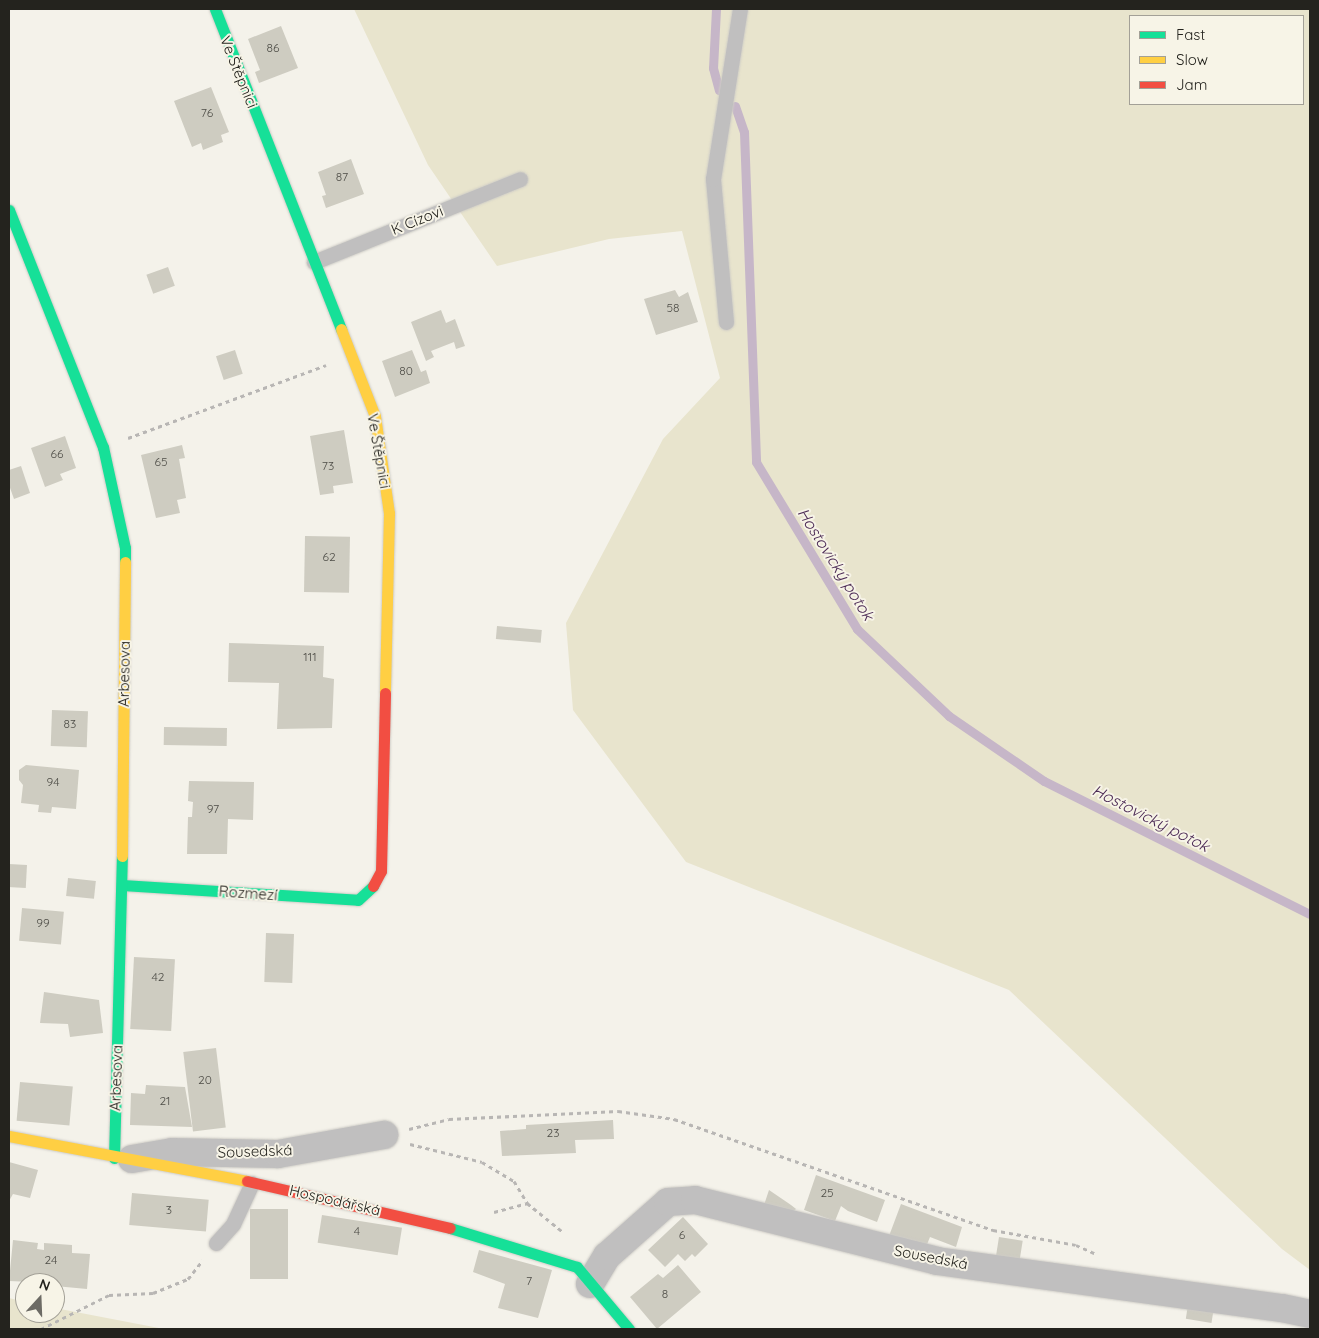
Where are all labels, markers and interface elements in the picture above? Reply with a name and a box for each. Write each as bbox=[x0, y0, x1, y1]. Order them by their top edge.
legend bbox=[1129, 15, 1304, 105]
text: Fast bbox=[1176, 25, 1205, 44]
street label: Ve Štěpnici bbox=[216, 33, 262, 111]
house number: 86 bbox=[267, 41, 279, 55]
text: Slow bbox=[1176, 50, 1208, 69]
text: Jam bbox=[1176, 75, 1207, 94]
house number: 76 bbox=[201, 106, 213, 120]
house number: 87 bbox=[336, 170, 348, 184]
street label: K Cízovi bbox=[388, 201, 446, 239]
house number: 58 bbox=[666, 301, 680, 315]
house number: 80 bbox=[399, 364, 413, 378]
street label: Ve Štěpnici bbox=[364, 412, 394, 490]
house number: 66 bbox=[51, 447, 63, 461]
house number: 65 bbox=[155, 455, 167, 469]
house number: 73 bbox=[322, 459, 334, 473]
water label: Hostovický potok bbox=[794, 504, 878, 624]
house number: 62 bbox=[322, 550, 336, 564]
street label: Arbesova bbox=[114, 641, 134, 707]
house number: 111 bbox=[303, 650, 317, 664]
house number: 83 bbox=[64, 717, 76, 731]
house number: 94 bbox=[46, 775, 60, 789]
water label: Hostovický potok bbox=[1089, 780, 1213, 856]
house number: 97 bbox=[207, 802, 219, 816]
street label: Rozmezí bbox=[218, 882, 278, 904]
house number: 99 bbox=[36, 916, 50, 930]
house number: 42 bbox=[152, 970, 164, 984]
street label: Arbesova bbox=[106, 1045, 126, 1111]
house number: 20 bbox=[198, 1073, 212, 1087]
house number: 21 bbox=[159, 1094, 171, 1108]
house number: 23 bbox=[547, 1126, 559, 1140]
street label: Sousedská bbox=[217, 1141, 293, 1161]
street label: Hospodářská bbox=[288, 1181, 382, 1219]
house number: 25 bbox=[820, 1186, 834, 1200]
house number: 3 bbox=[166, 1203, 172, 1217]
house number: 4 bbox=[354, 1224, 360, 1238]
house number: 6 bbox=[679, 1228, 685, 1242]
street label: Sousedská bbox=[893, 1241, 969, 1273]
house number: 24 bbox=[45, 1253, 57, 1267]
north arrow bbox=[15, 1273, 65, 1323]
house number: 7 bbox=[526, 1274, 532, 1288]
text: N bbox=[37, 1275, 53, 1295]
house number: 8 bbox=[662, 1287, 668, 1301]

